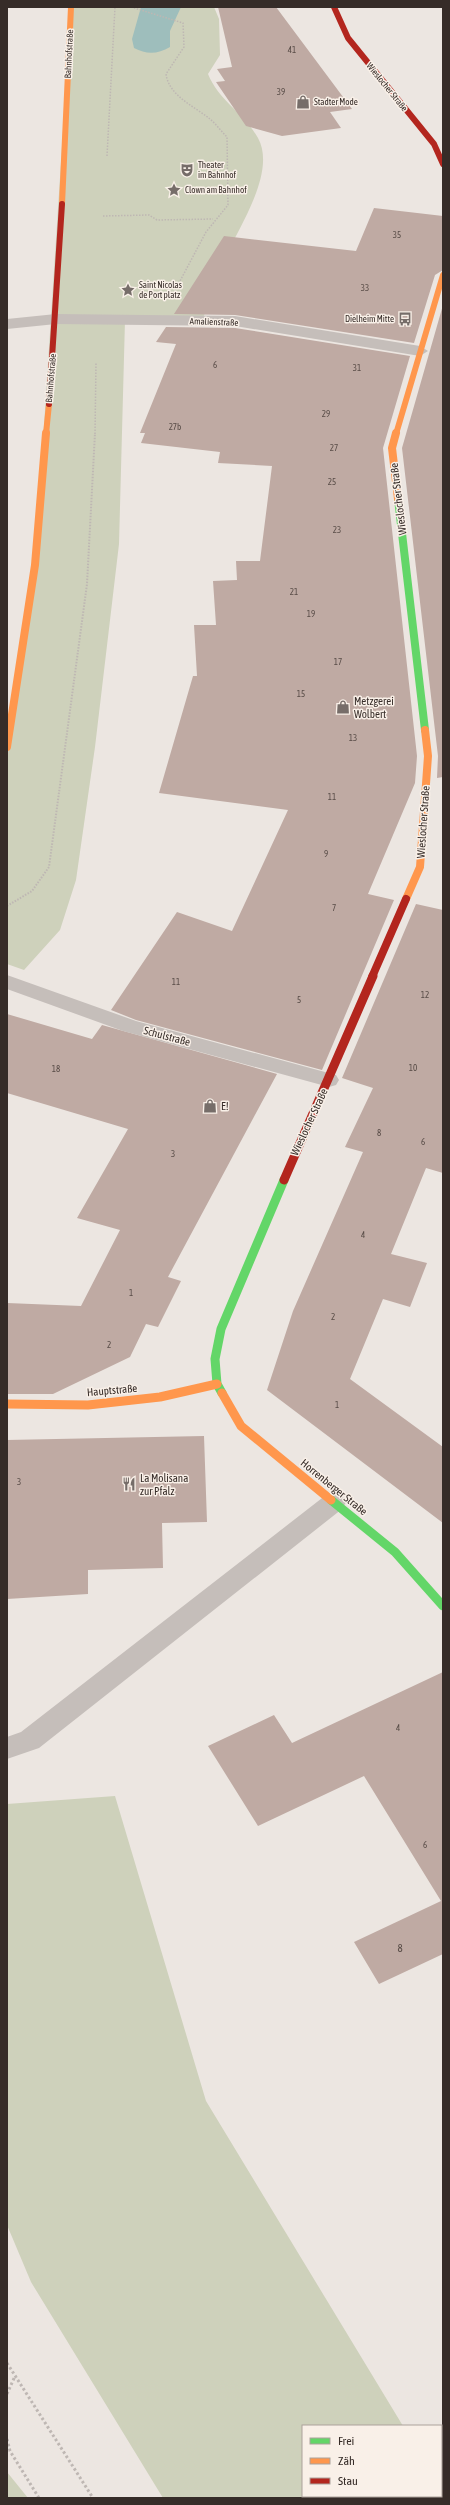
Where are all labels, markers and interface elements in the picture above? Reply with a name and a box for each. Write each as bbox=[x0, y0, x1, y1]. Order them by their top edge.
street label: Bahnhofstraße bbox=[63, 29, 75, 79]
house number: 41 bbox=[288, 45, 296, 55]
street label: Wieslocher Straße bbox=[364, 61, 410, 113]
house number: 39 bbox=[277, 87, 285, 97]
shop icon: Stadter Mode bbox=[295, 94, 311, 110]
place label: Stadter Mode bbox=[314, 97, 358, 107]
place label: Theater im Bahnhof bbox=[198, 160, 237, 180]
theatre icon: Theater im Bahnhof bbox=[179, 162, 195, 178]
place icon: Clown am Bahnhof bbox=[166, 182, 182, 198]
place label: Clown am Bahnhof bbox=[185, 185, 247, 195]
house number: 35 bbox=[393, 230, 401, 240]
place label: Saint Nicolas de Port platz bbox=[139, 280, 182, 300]
place icon: Saint Nicolas de Port platz bbox=[120, 282, 136, 298]
house number: 33 bbox=[361, 283, 369, 293]
bus stop icon: Dielheim Mitte bbox=[397, 311, 413, 327]
place label: Dielheim Mitte bbox=[345, 314, 394, 324]
street label: Amalienstraße bbox=[189, 316, 239, 328]
street label: Bahnhofstraße bbox=[44, 353, 58, 403]
house number: 6 bbox=[213, 360, 217, 370]
house number: 31 bbox=[353, 363, 361, 373]
house number: 29 bbox=[322, 409, 330, 419]
house number: 27b bbox=[169, 422, 181, 432]
house number: 27 bbox=[330, 443, 338, 453]
street label: Wieslocher Straße bbox=[388, 462, 408, 536]
house number: 25 bbox=[328, 477, 336, 487]
house number: 23 bbox=[333, 525, 341, 535]
house number: 21 bbox=[290, 587, 298, 597]
house number: 19 bbox=[307, 609, 315, 619]
house number: 17 bbox=[334, 657, 342, 667]
house number: 15 bbox=[297, 689, 305, 699]
place label: Metzgerei Wolbert bbox=[354, 695, 394, 720]
shop icon: Metzgerei Wolbert bbox=[335, 699, 351, 715]
house number: 13 bbox=[349, 733, 357, 743]
street label: Wieslocher Straße bbox=[414, 785, 432, 859]
house number: 11 bbox=[328, 792, 336, 802]
house number: 9 bbox=[324, 849, 328, 859]
house number: 7 bbox=[332, 903, 336, 913]
house number: 11 bbox=[172, 977, 180, 987]
house number: 12 bbox=[421, 990, 429, 1000]
house number: 5 bbox=[297, 995, 301, 1005]
street label: Schulstraße bbox=[142, 1024, 192, 1048]
house number: 10 bbox=[409, 1063, 417, 1073]
house number: 18 bbox=[52, 1064, 60, 1074]
street label: Wieslocher Straße bbox=[288, 1087, 330, 1157]
shop icon: E! bbox=[202, 1098, 218, 1114]
place label: E! bbox=[221, 1100, 229, 1112]
house number: 8 bbox=[377, 1128, 381, 1138]
house number: 6 bbox=[421, 1137, 425, 1147]
house number: 3 bbox=[171, 1149, 175, 1159]
house number: 4 bbox=[361, 1230, 365, 1240]
house number: 1 bbox=[129, 1288, 133, 1298]
house number: 2 bbox=[331, 1312, 335, 1322]
house number: 2 bbox=[107, 1340, 111, 1350]
street label: Hauptstraße bbox=[86, 1382, 138, 1398]
house number: 1 bbox=[335, 1400, 339, 1410]
street label: Horrenberger Straße bbox=[298, 1457, 370, 1517]
place label: La Molisana zur Pfalz bbox=[140, 1472, 188, 1497]
restaurant icon: La Molisana zur Pfalz bbox=[121, 1476, 137, 1492]
house number: 3 bbox=[17, 1477, 21, 1487]
house number: 4 bbox=[396, 1723, 400, 1733]
house number: 6 bbox=[423, 1840, 427, 1850]
house number: 8 bbox=[397, 1942, 403, 1954]
legend bbox=[302, 2425, 442, 2497]
text: Frei bbox=[338, 2434, 354, 2448]
text: Zäh bbox=[338, 2454, 355, 2468]
text: Stau bbox=[338, 2474, 358, 2488]

